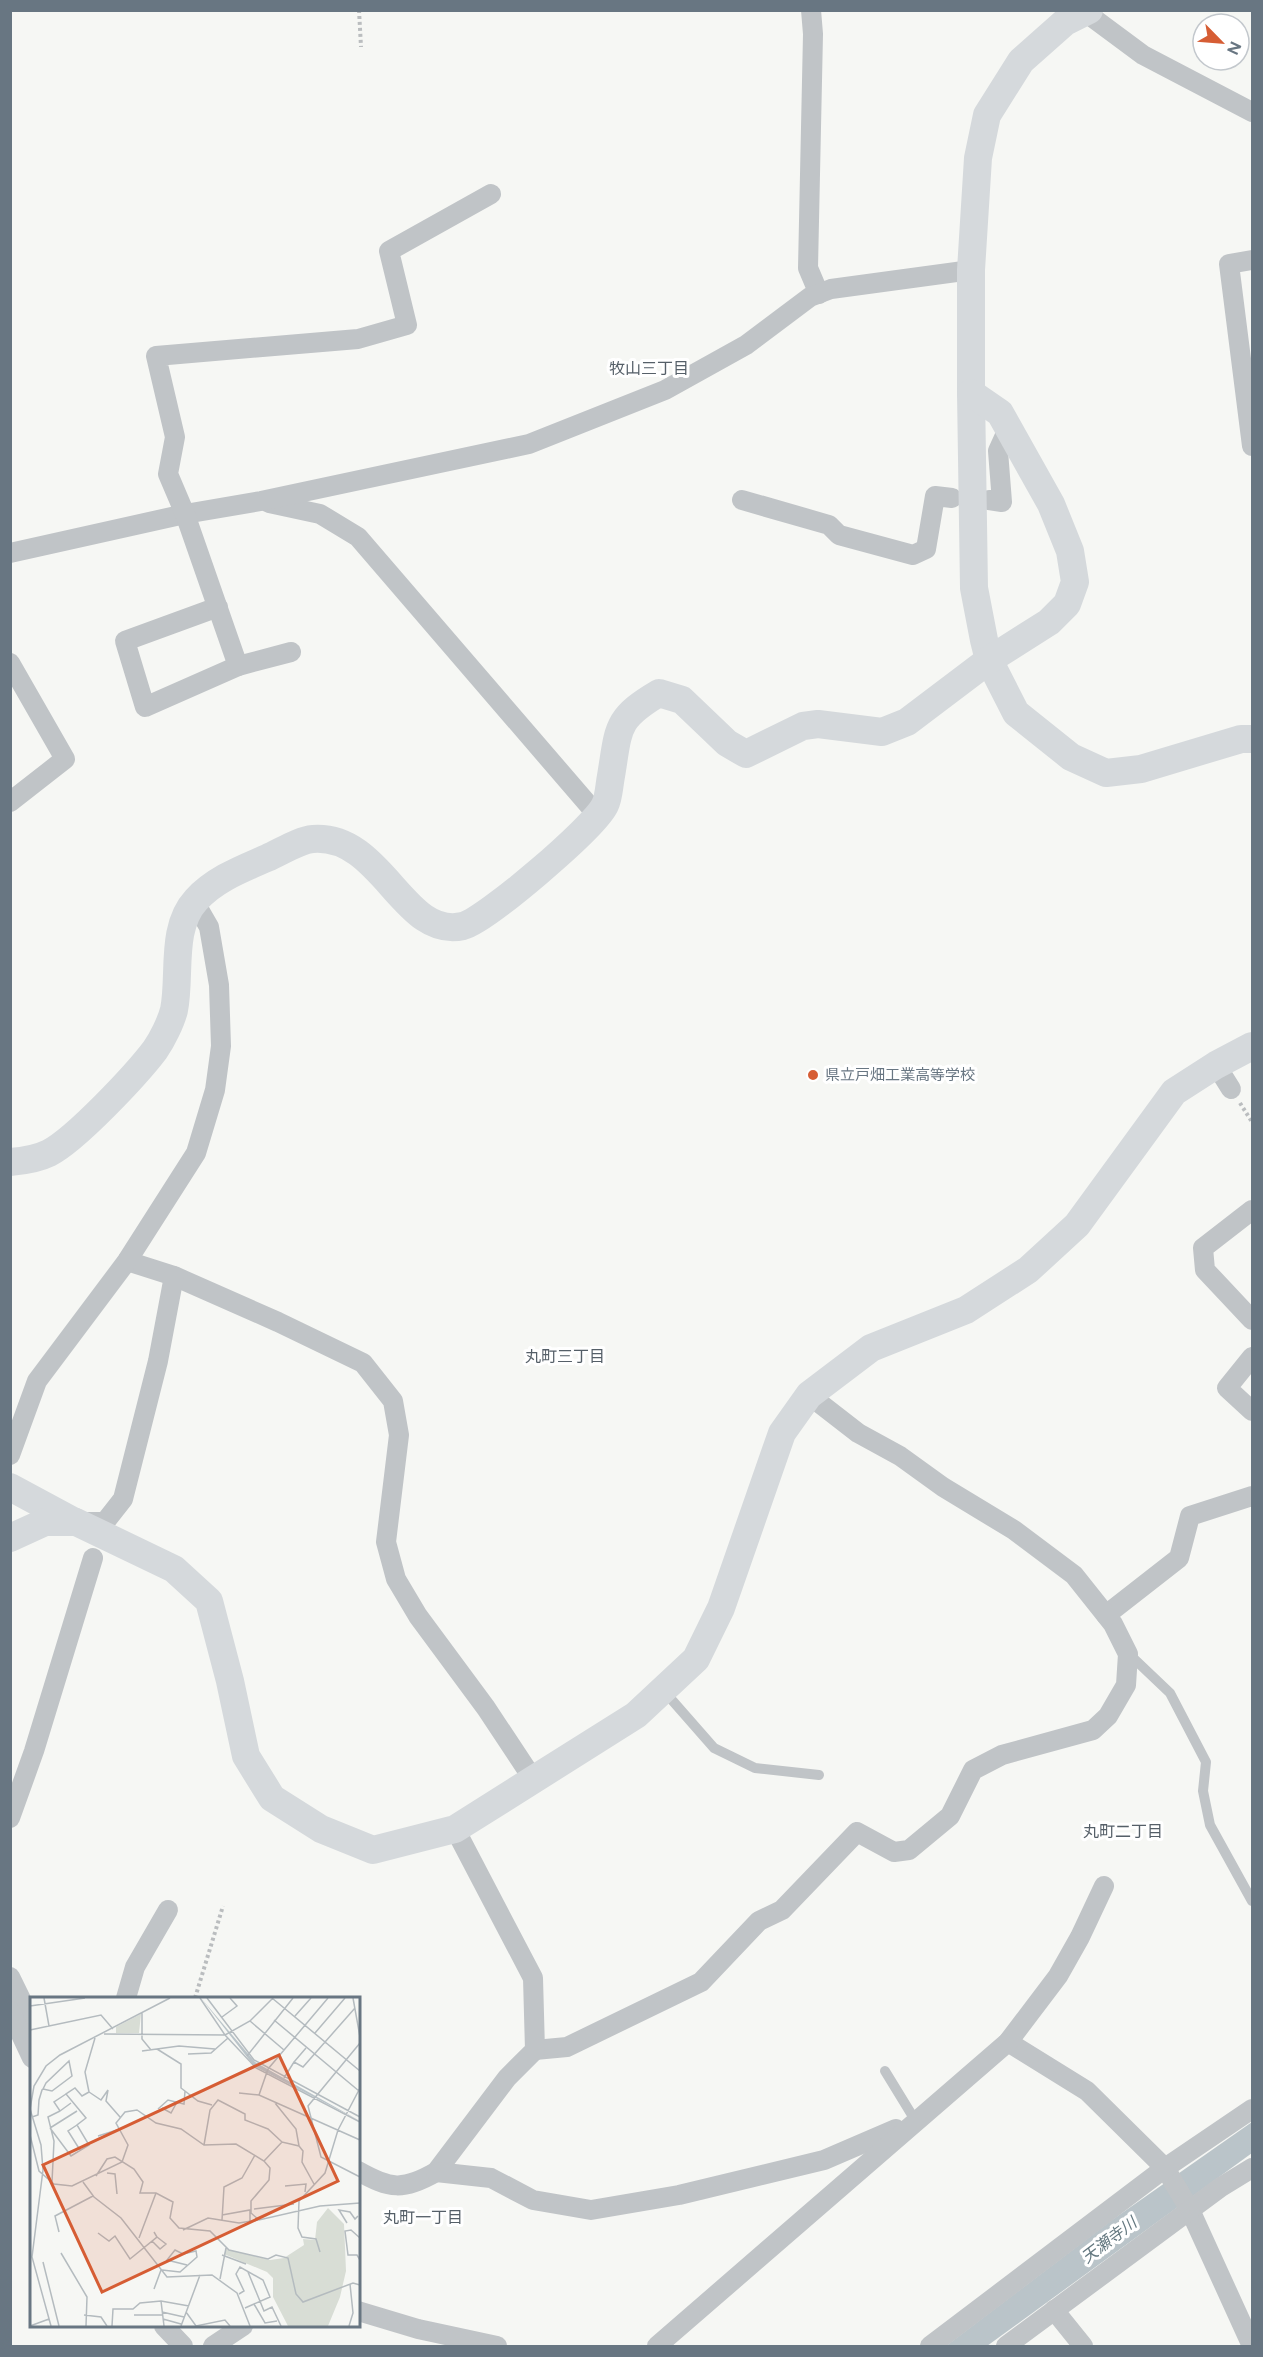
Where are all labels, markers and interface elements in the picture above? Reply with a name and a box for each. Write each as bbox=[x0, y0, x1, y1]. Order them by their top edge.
north arrow bbox=[1191, 12, 1251, 72]
text: N bbox=[1223, 39, 1245, 58]
district label: 牧山三丁目 bbox=[609, 359, 689, 378]
place label: 県立戸畑工業高等学校 bbox=[825, 1066, 975, 1084]
marker: 県立戸畑工業高等学校 bbox=[806, 1068, 820, 1082]
district label: 丸町三丁目 bbox=[525, 1347, 605, 1366]
district label: 丸町二丁目 bbox=[1083, 1822, 1163, 1841]
inset map bbox=[30, 1997, 360, 2327]
district label: 丸町一丁目 bbox=[383, 2208, 463, 2227]
water label: 天瀬寺川 bbox=[1078, 2212, 1142, 2267]

